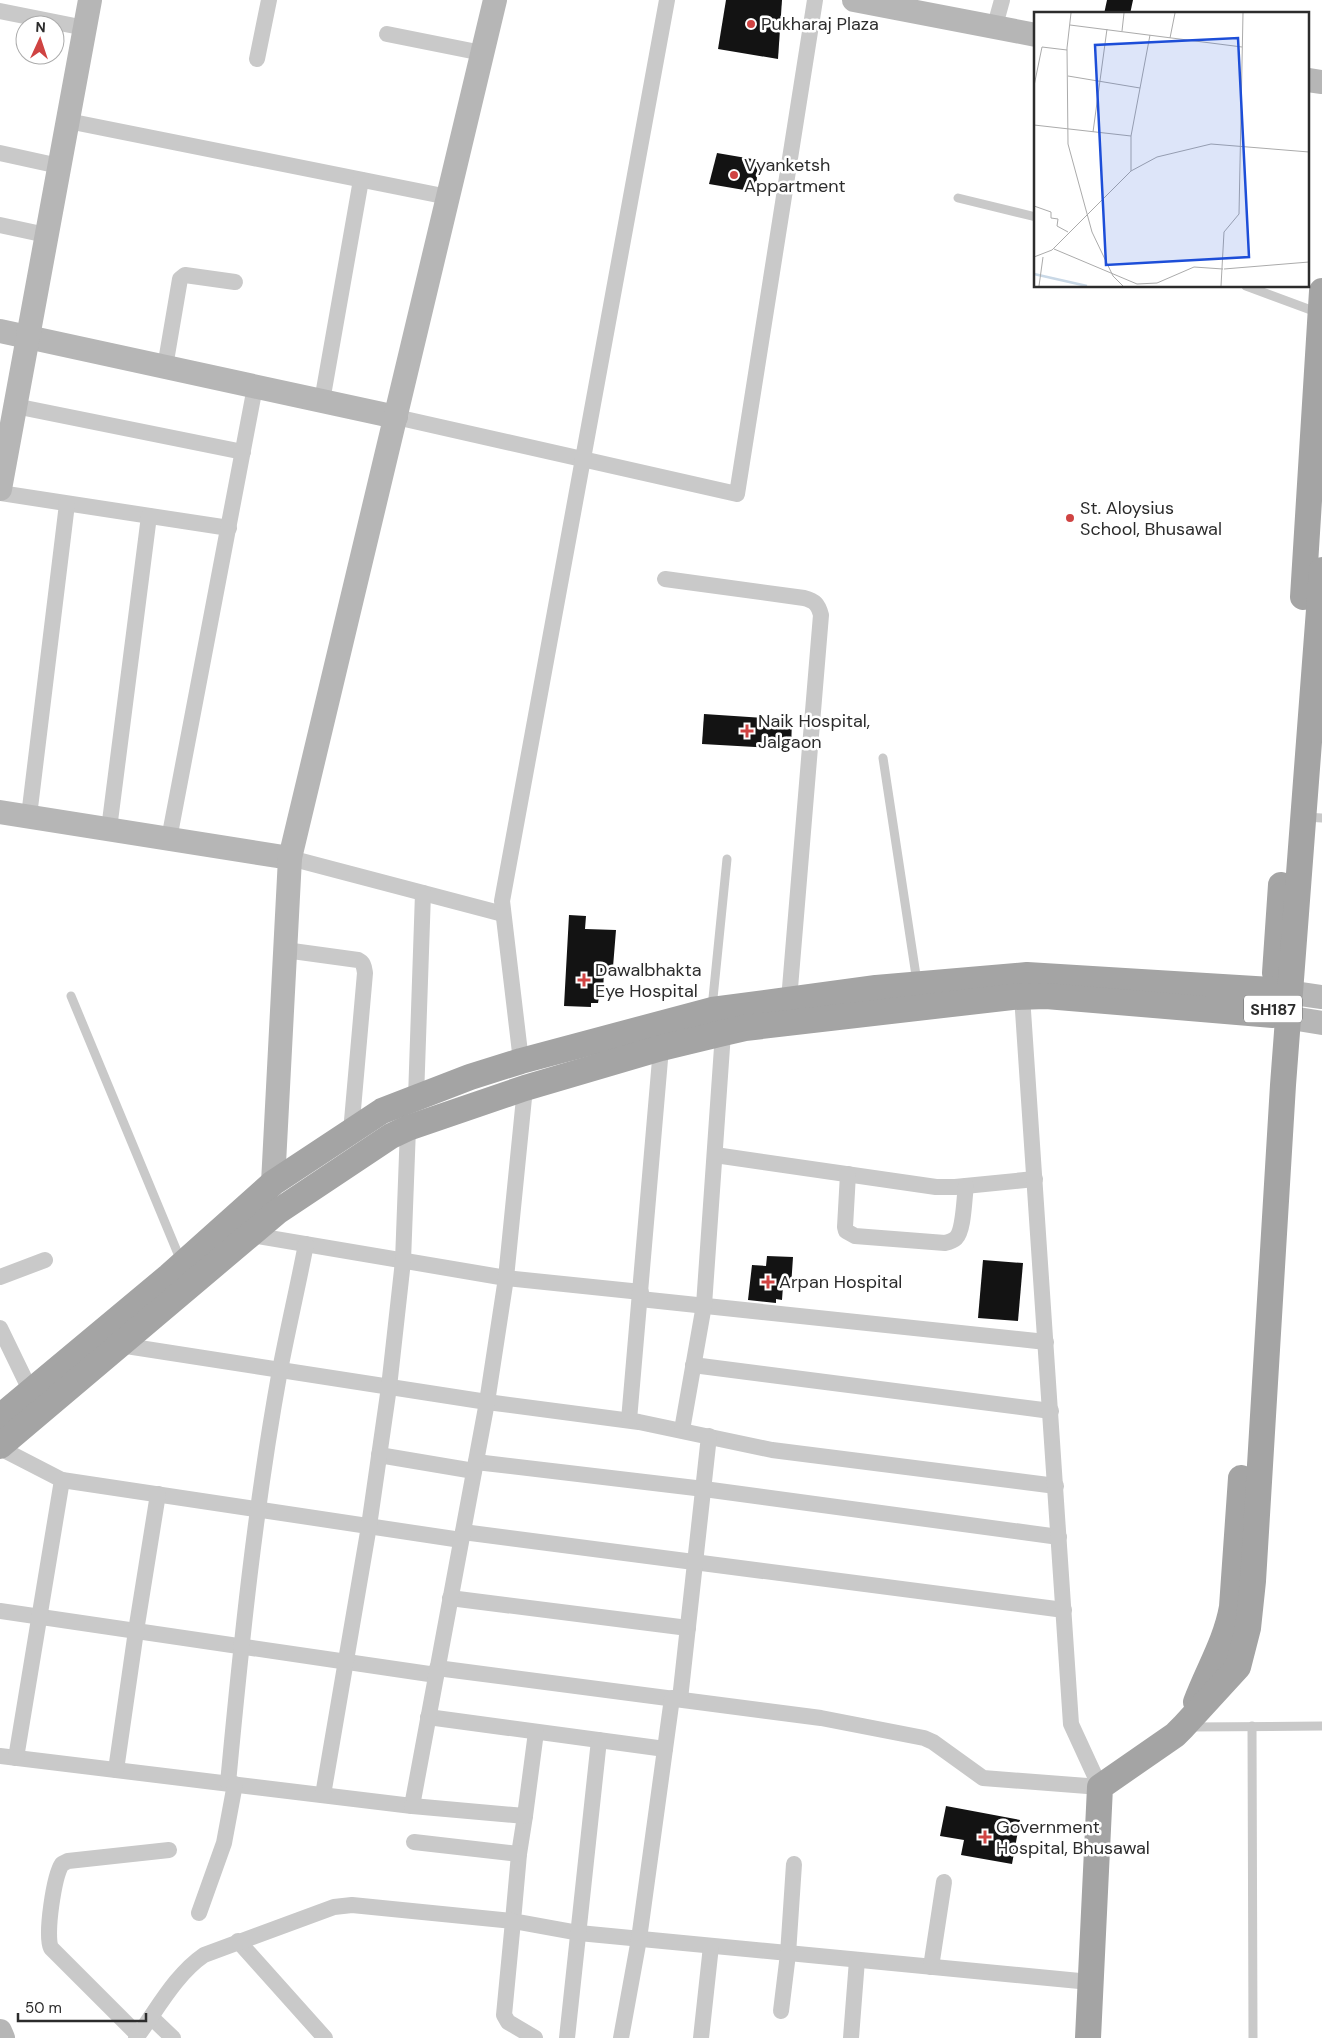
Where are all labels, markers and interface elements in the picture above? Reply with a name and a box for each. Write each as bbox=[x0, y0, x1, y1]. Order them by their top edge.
place label: Pukharaj Plaza bbox=[761, 12, 879, 36]
inset map bbox=[1034, 12, 1310, 288]
north arrow bbox=[15, 15, 65, 65]
text: N bbox=[35, 18, 46, 36]
marker: Pukharaj Plaza bbox=[745, 18, 757, 30]
place label: Vyanketsh Appartment bbox=[744, 153, 846, 198]
marker: Vyanketsh Appartment bbox=[728, 169, 740, 181]
place label: St. Aloysius School, Bhusawal bbox=[1080, 496, 1222, 541]
marker: St. Aloysius School, Bhusawal bbox=[1064, 512, 1076, 524]
place label: Naik Hospital, Jalgaon bbox=[758, 709, 870, 754]
marker: Naik Hospital, Jalgaon bbox=[740, 724, 754, 738]
place label: Dawalbhakta Eye Hospital bbox=[595, 958, 702, 1003]
marker: Dawalbhakta Eye Hospital bbox=[577, 973, 591, 987]
road number: SH187 bbox=[1244, 996, 1302, 1022]
place label: Arpan Hospital bbox=[779, 1270, 902, 1294]
marker: Arpan Hospital bbox=[761, 1275, 775, 1289]
place label: Government Hospital, Bhusawal bbox=[996, 1815, 1150, 1860]
marker: Government Hospital, Bhusawal bbox=[978, 1830, 992, 1844]
scale bar bbox=[18, 1990, 145, 2022]
text: 50 m bbox=[25, 1998, 62, 2018]

